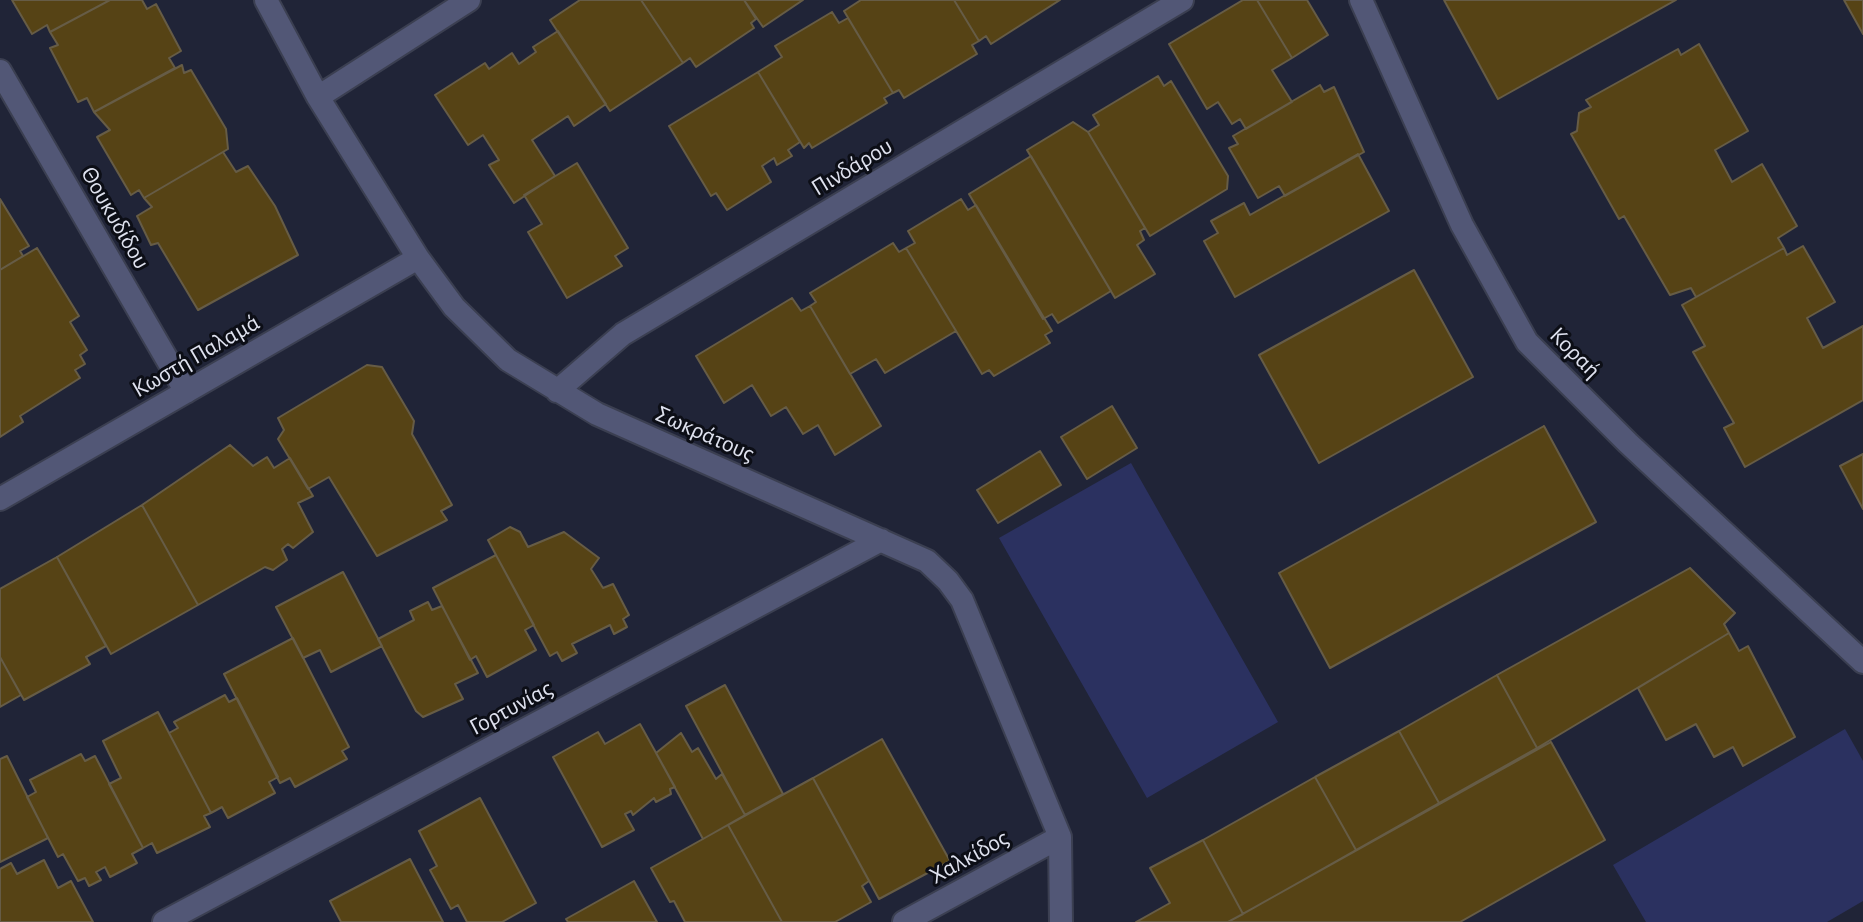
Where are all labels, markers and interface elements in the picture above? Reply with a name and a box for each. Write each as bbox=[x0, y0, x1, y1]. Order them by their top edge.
street label: Πινδάρου bbox=[806, 132, 898, 202]
street label: Θουκυδίδου bbox=[74, 162, 156, 274]
street label: Κωστή Παλαμά bbox=[127, 308, 265, 404]
street label: Κοραή bbox=[1543, 321, 1607, 385]
street label: Σωκράτους bbox=[651, 399, 759, 469]
street label: Γορτυνίας bbox=[464, 674, 558, 742]
street label: Χαλκίδος bbox=[924, 824, 1014, 890]

